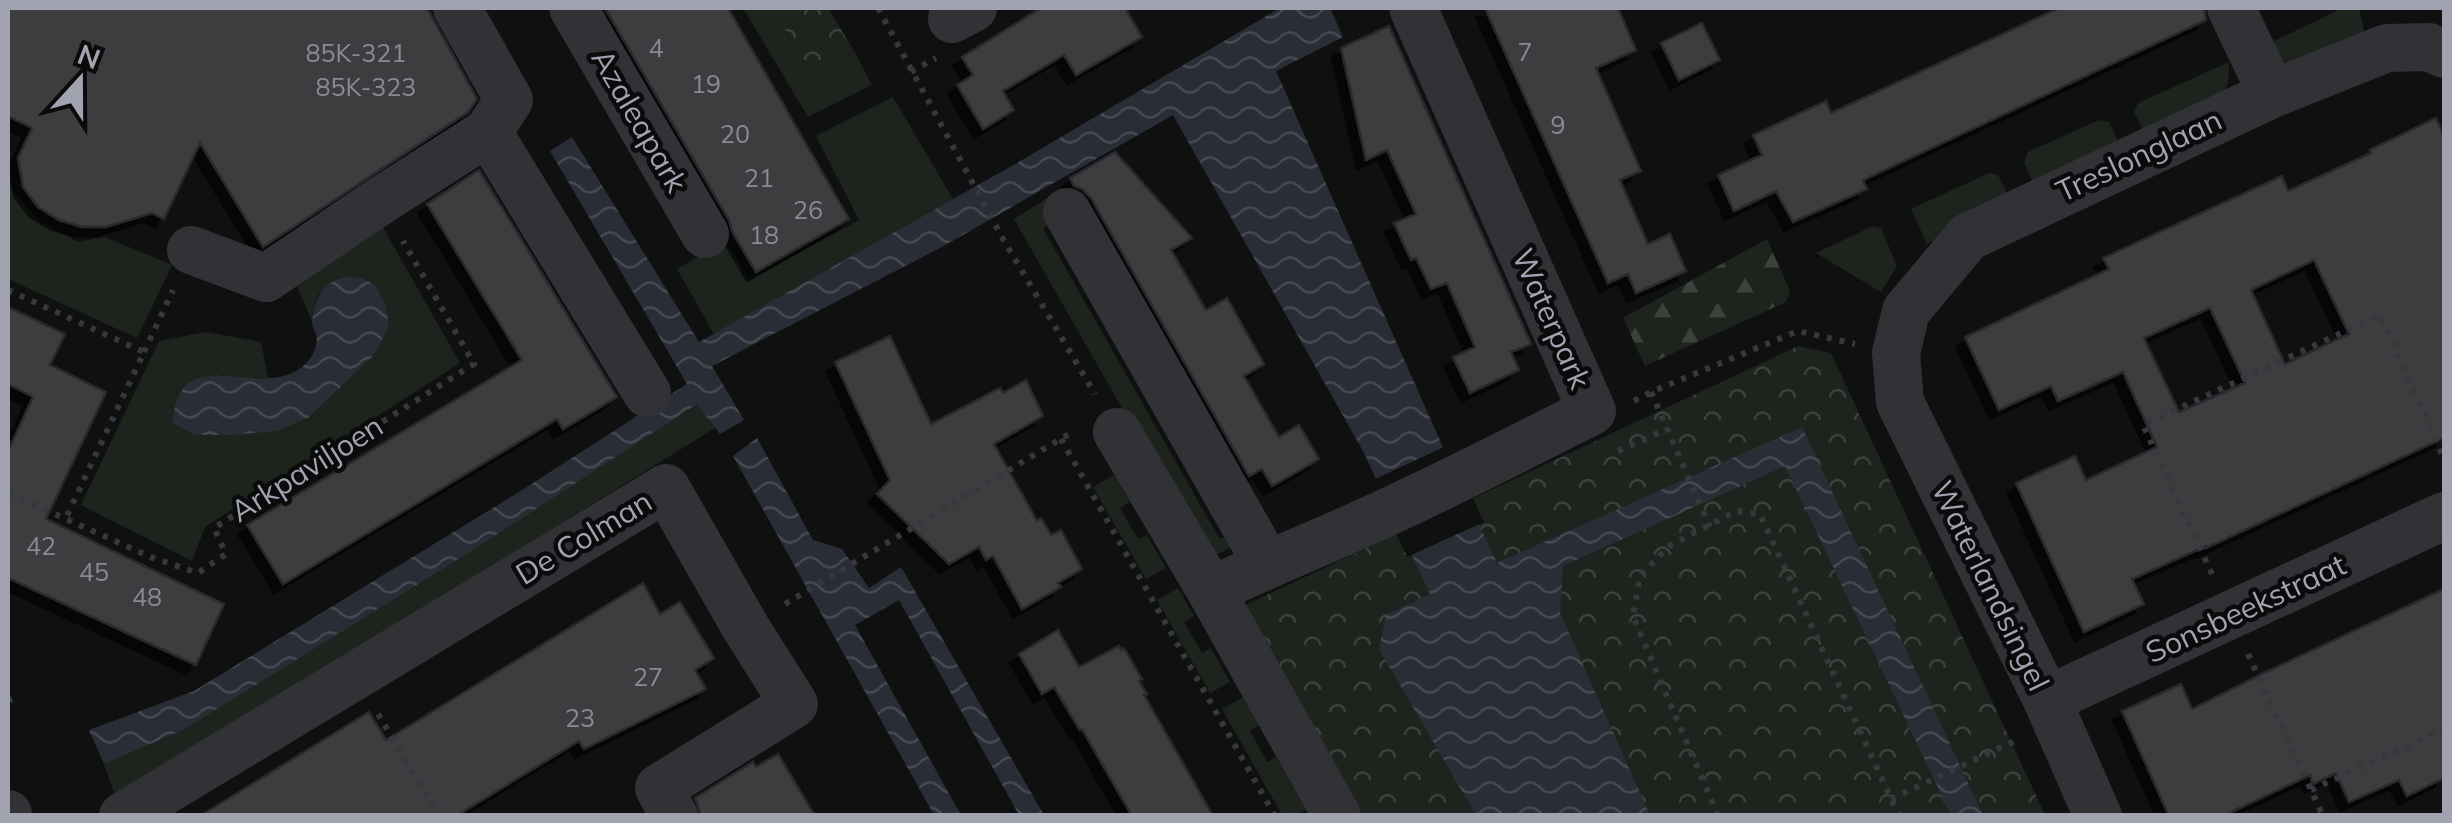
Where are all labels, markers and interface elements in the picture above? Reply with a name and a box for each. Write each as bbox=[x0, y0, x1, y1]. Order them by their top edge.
north arrow bbox=[30, 30, 130, 130]
house number: 4 bbox=[648, 32, 664, 63]
text: N bbox=[73, 36, 105, 76]
house number: 7 bbox=[1517, 36, 1533, 67]
house number: 85K-321 bbox=[306, 37, 406, 68]
street label: Azaleapark bbox=[584, 42, 696, 199]
house number: 19 bbox=[691, 68, 721, 99]
house number: 85K-323 bbox=[316, 71, 416, 102]
street label: Treslonglaan bbox=[2050, 100, 2227, 210]
house number: 9 bbox=[1550, 109, 1566, 140]
house number: 20 bbox=[720, 118, 750, 149]
house number: 21 bbox=[744, 162, 774, 193]
house number: 26 bbox=[793, 194, 823, 225]
house number: 18 bbox=[749, 219, 779, 250]
street label: Waterpark bbox=[1504, 243, 1600, 395]
street label: Arkpaviljoen bbox=[223, 406, 390, 530]
street label: Waterlandsingel bbox=[1924, 474, 2058, 697]
street label: De Colman bbox=[508, 482, 659, 593]
house number: 42 bbox=[26, 530, 56, 561]
street label: Sonsbeekstraat bbox=[2139, 545, 2352, 671]
house number: 45 bbox=[79, 556, 109, 587]
house number: 48 bbox=[132, 581, 162, 612]
house number: 27 bbox=[633, 661, 663, 692]
house number: 23 bbox=[565, 702, 595, 733]

